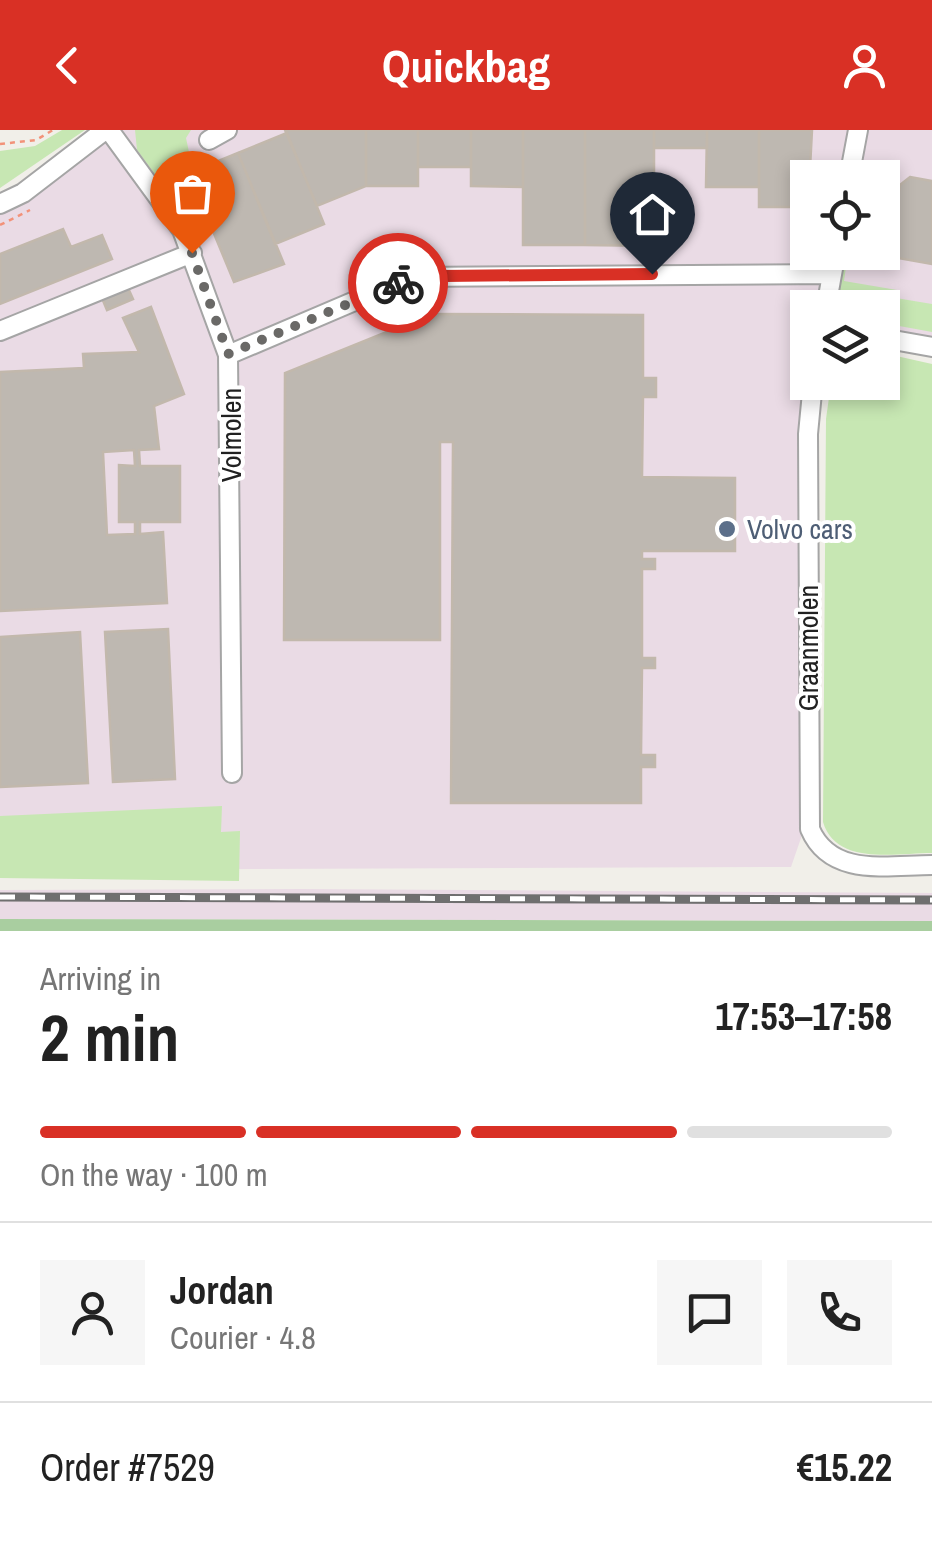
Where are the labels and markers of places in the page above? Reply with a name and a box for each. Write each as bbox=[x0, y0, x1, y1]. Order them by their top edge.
pin bbox=[150, 151, 235, 254]
pin bbox=[610, 172, 695, 275]
place label: Volvo cars bbox=[747, 510, 853, 548]
marker: Volvo cars bbox=[716, 518, 738, 540]

